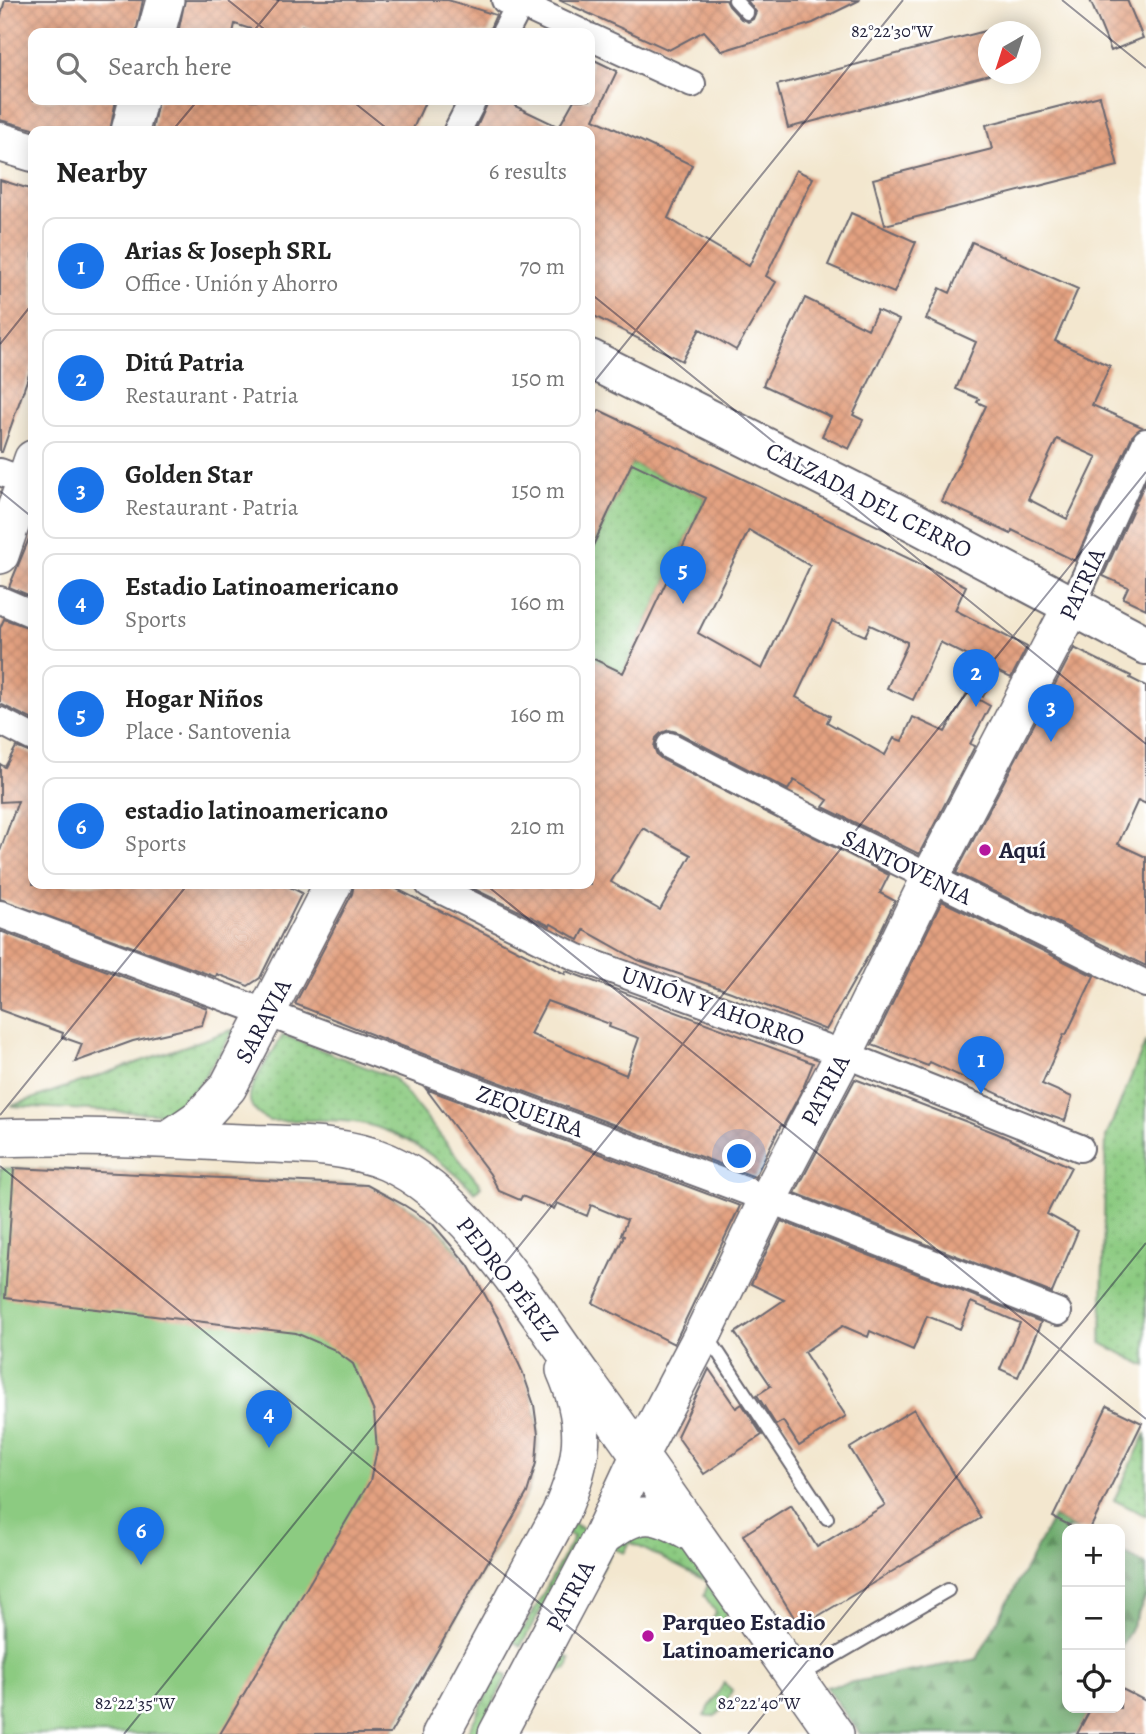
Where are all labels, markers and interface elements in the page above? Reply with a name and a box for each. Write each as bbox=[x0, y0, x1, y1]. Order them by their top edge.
text: 82°22'30"W bbox=[851, 19, 933, 43]
north arrow bbox=[978, 21, 1041, 84]
search box bbox=[28, 28, 595, 105]
icon: search bbox=[52, 48, 90, 86]
text: Search here bbox=[108, 49, 232, 84]
text: Nearby bbox=[56, 152, 147, 192]
text: 6 results bbox=[489, 156, 567, 187]
text: Arias & Joseph SRL bbox=[125, 233, 331, 268]
text: 1 bbox=[77, 251, 85, 282]
text: 70 m bbox=[519, 251, 565, 282]
text: Office · Unión y Ahorro bbox=[125, 268, 338, 299]
text: Ditú Patria bbox=[125, 345, 244, 380]
text: 2 bbox=[75, 363, 87, 394]
text: 150 m bbox=[511, 363, 565, 394]
text: Restaurant · Patria bbox=[125, 380, 298, 411]
street label: CALZADA DEL CERRO bbox=[761, 434, 977, 566]
text: Golden Star bbox=[125, 457, 253, 492]
text: 3 bbox=[76, 475, 86, 506]
text: 150 m bbox=[511, 475, 565, 506]
text: Restaurant · Patria bbox=[125, 492, 298, 523]
street label: PATRIA bbox=[1051, 542, 1113, 625]
pin: 5 bbox=[660, 546, 706, 604]
text: Estadio Latinoamericano bbox=[125, 569, 399, 604]
text: 4 bbox=[76, 587, 86, 618]
text: 160 m bbox=[511, 587, 565, 618]
text: Sports bbox=[125, 604, 186, 635]
pin: 2 bbox=[953, 649, 999, 707]
text: Hogar Niños bbox=[125, 681, 263, 716]
pin: 3 bbox=[1028, 684, 1074, 742]
text: 5 bbox=[76, 699, 86, 730]
text: 160 m bbox=[511, 699, 565, 730]
text: Place · Santovenia bbox=[125, 716, 291, 747]
text: estadio latinoamericano bbox=[125, 793, 388, 828]
text: 6 bbox=[76, 811, 86, 842]
text: 210 m bbox=[510, 811, 565, 842]
street label: SANTOVENIA bbox=[837, 822, 978, 913]
text: Sports bbox=[125, 828, 186, 859]
place label: Aquí bbox=[998, 834, 1046, 866]
marker: Aquí bbox=[977, 842, 993, 858]
street label: UNIÓN Y AHORRO bbox=[617, 958, 809, 1054]
street label: SARAVIA bbox=[227, 972, 299, 1069]
pin: 1 bbox=[958, 1036, 1004, 1094]
street label: PATRIA bbox=[793, 1048, 857, 1131]
street label: ZEQUEIRA bbox=[472, 1077, 589, 1146]
your location bbox=[722, 1139, 756, 1173]
street label: PEDRO PÉREZ bbox=[449, 1210, 567, 1348]
pin: 4 bbox=[246, 1390, 292, 1448]
pin: 6 bbox=[118, 1507, 164, 1565]
map controls bbox=[1062, 1524, 1125, 1713]
button: + bbox=[1062, 1524, 1125, 1587]
street label: PATRIA bbox=[538, 1554, 602, 1637]
button: − bbox=[1062, 1587, 1125, 1650]
place label: Parqueo Estadio Latinoamericano bbox=[662, 1606, 834, 1666]
marker: Parqueo Estadio Latinoamericano bbox=[640, 1628, 656, 1644]
button: locate bbox=[1062, 1650, 1125, 1713]
text: 82°22'35"W bbox=[95, 1691, 175, 1715]
text: 82°22'40"W bbox=[718, 1691, 801, 1715]

